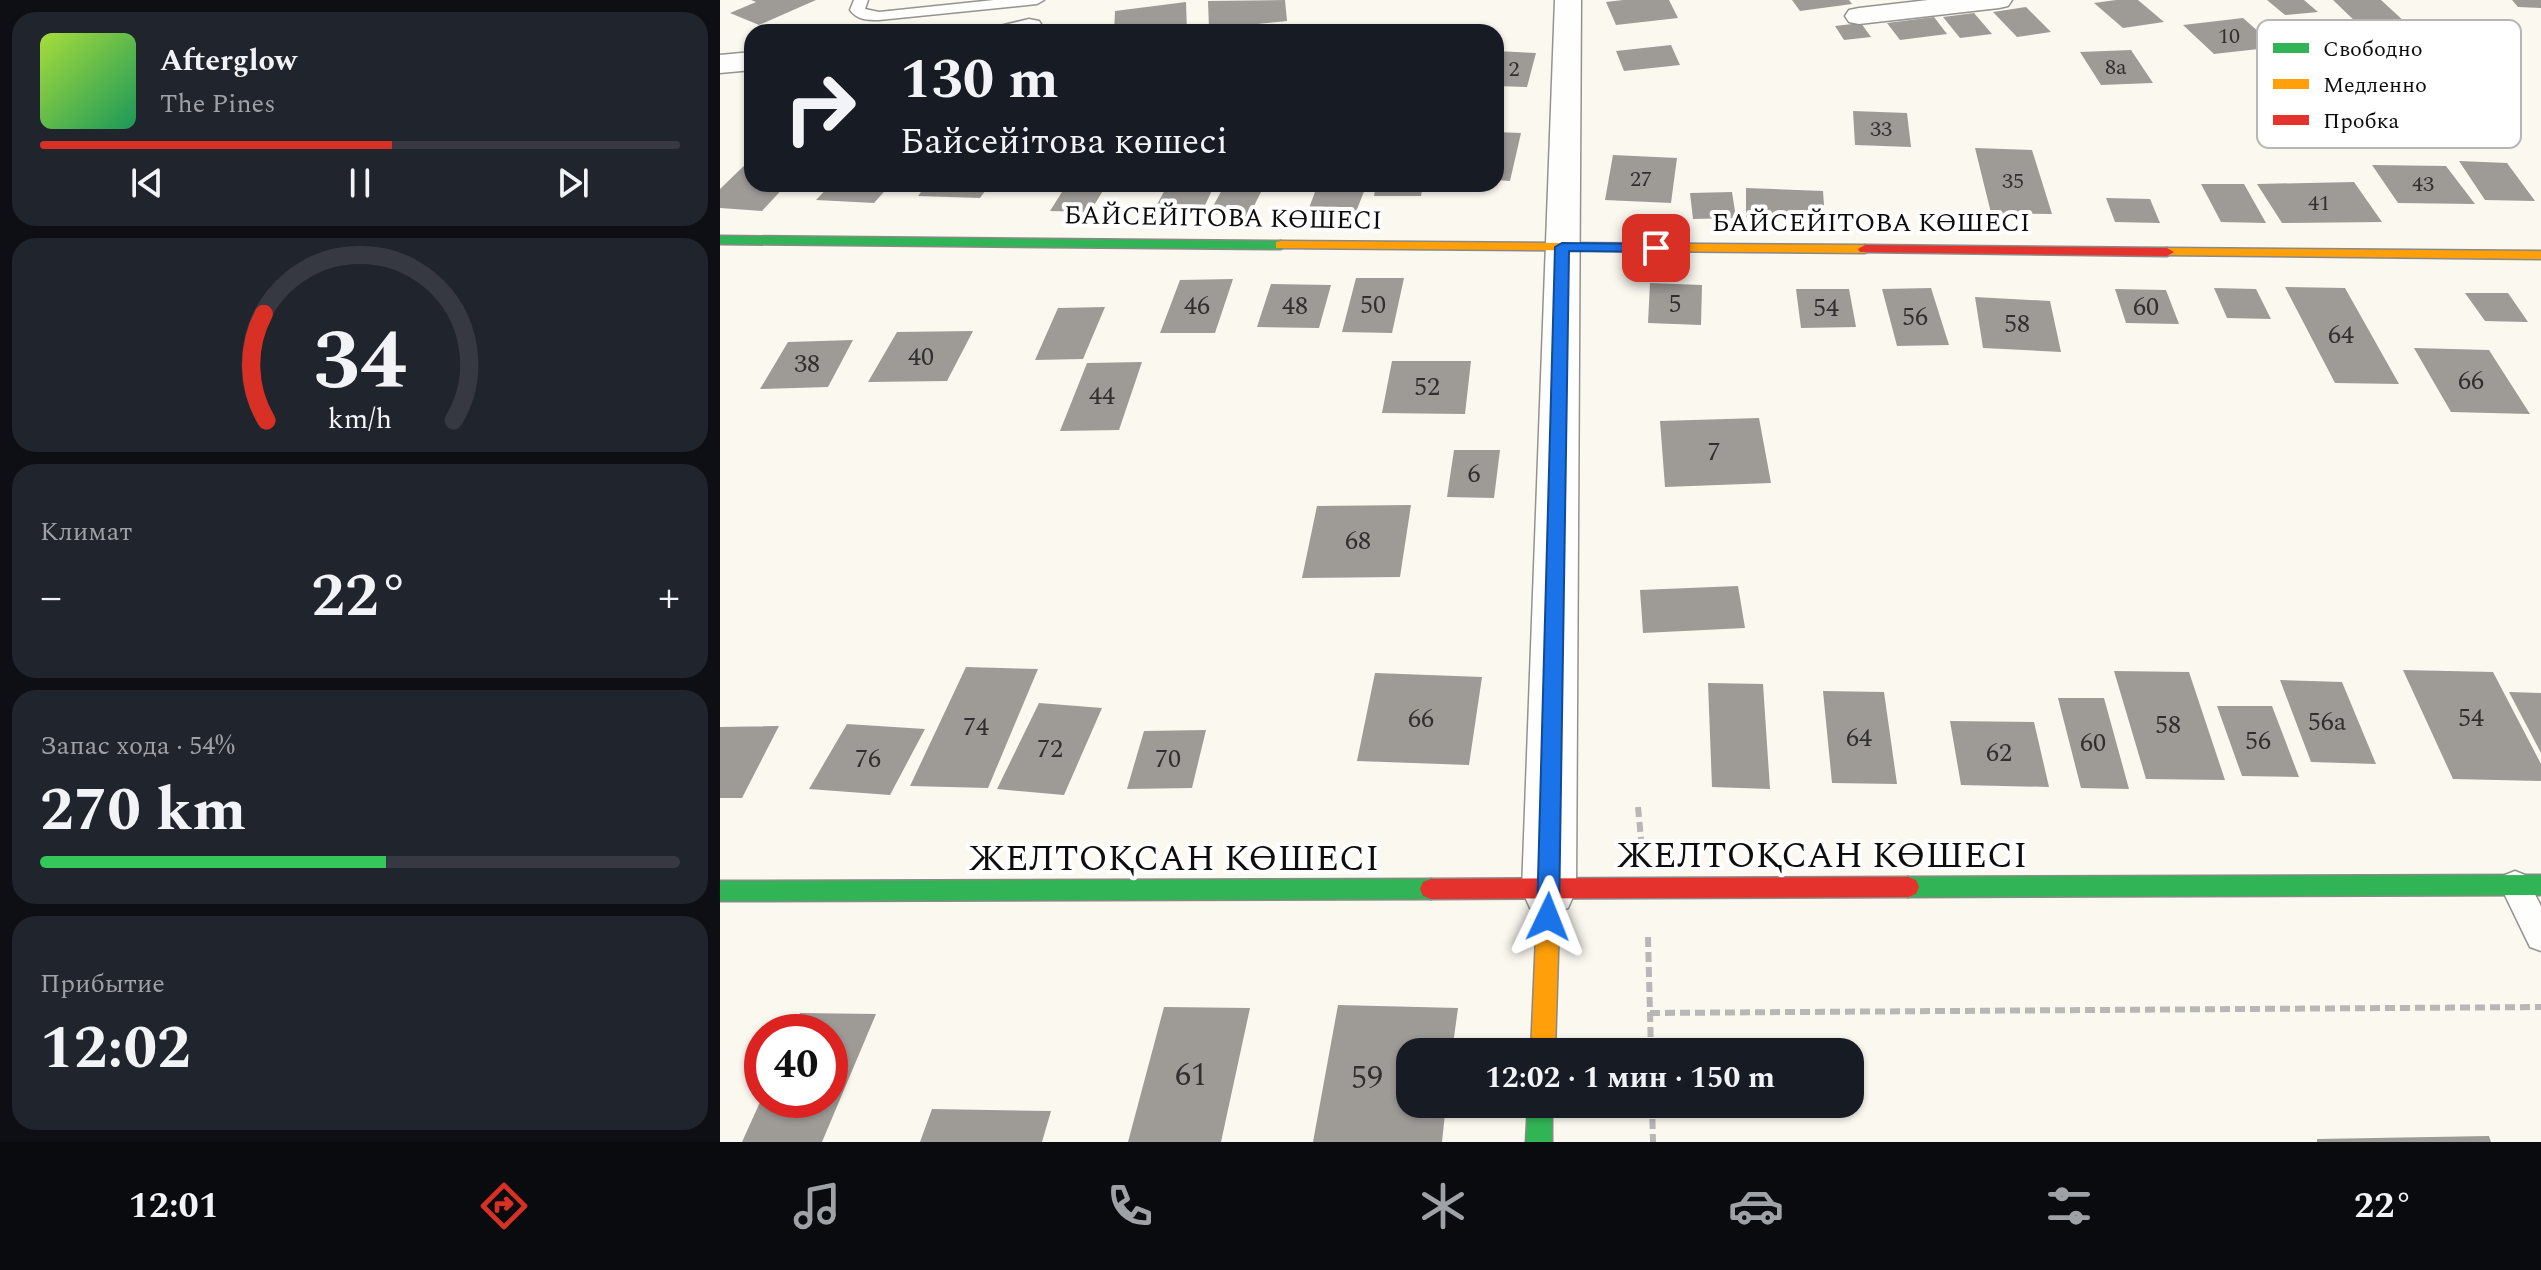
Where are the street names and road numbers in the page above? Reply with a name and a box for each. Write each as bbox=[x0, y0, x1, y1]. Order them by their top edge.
street label: БАЙСЕЙІТОВА КӨШЕСІ bbox=[1064, 195, 1382, 241]
street label: БАЙСЕЙІТОВА КӨШЕСІ bbox=[1712, 203, 2030, 243]
street label: ЖЕЛТОҚСАН КӨШЕСІ bbox=[1617, 829, 2027, 884]
street label: ЖЕЛТОҚСАН КӨШЕСІ bbox=[969, 832, 1379, 887]

